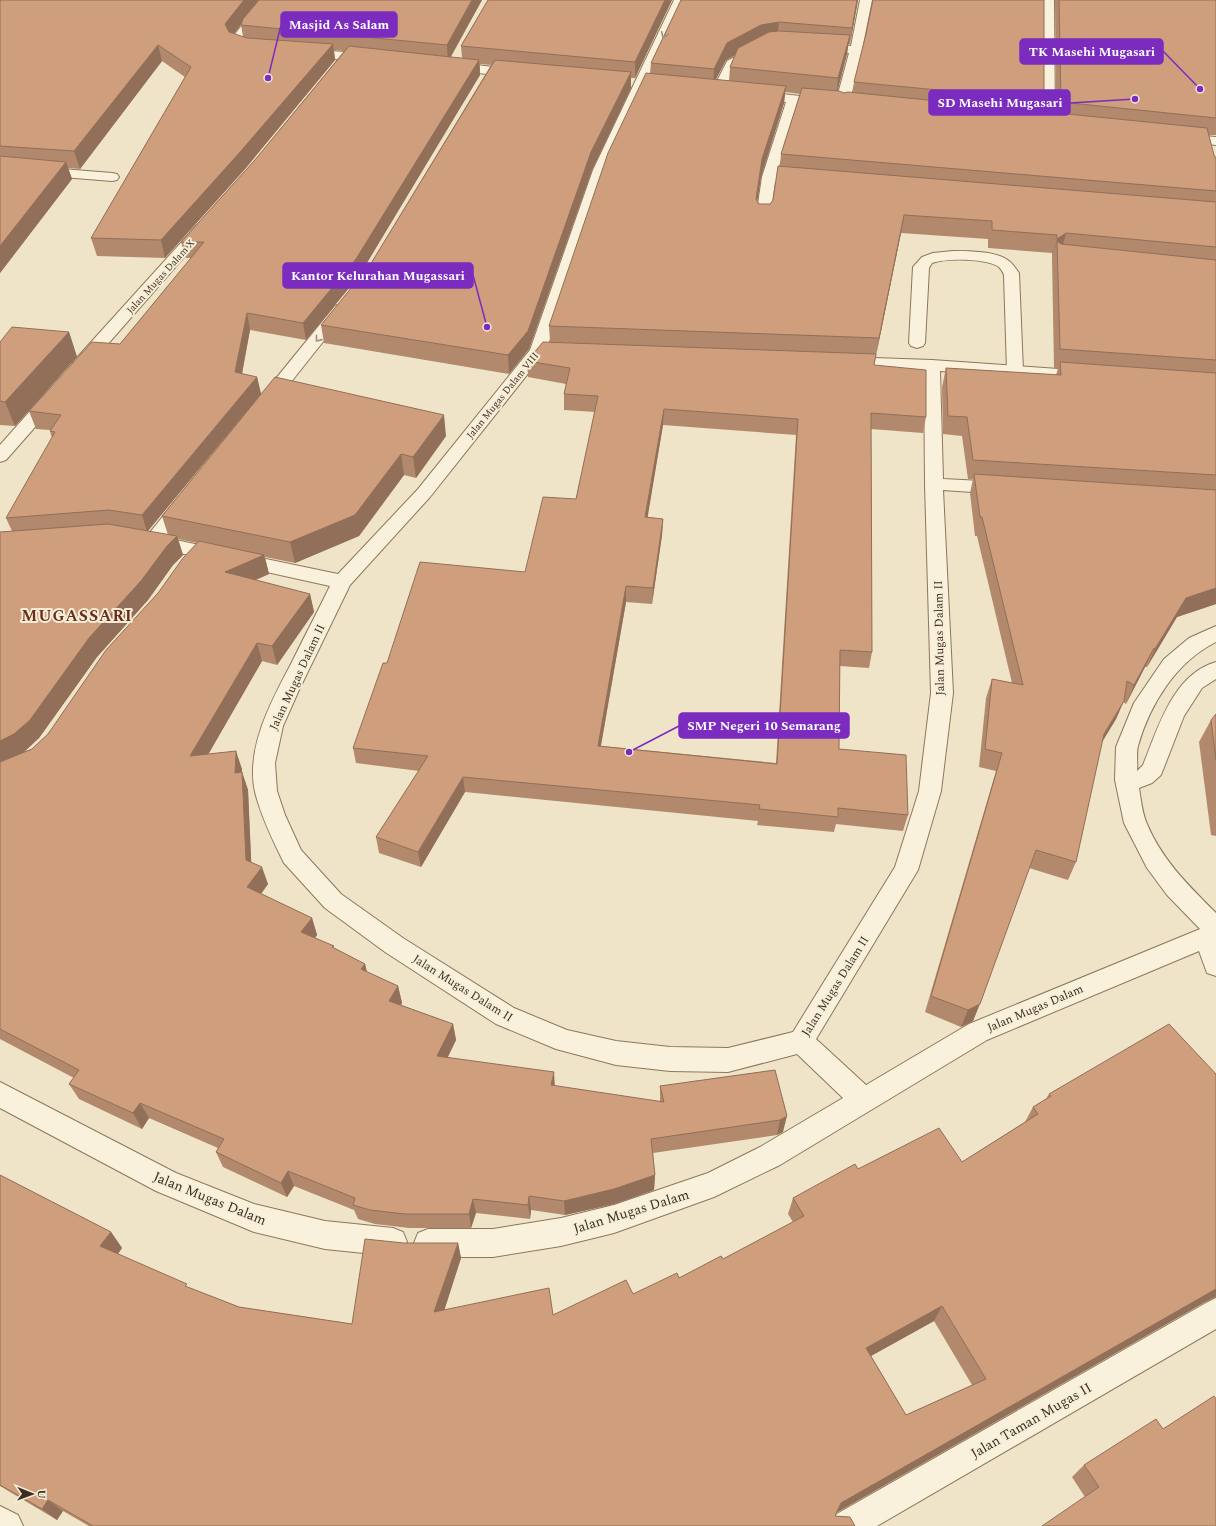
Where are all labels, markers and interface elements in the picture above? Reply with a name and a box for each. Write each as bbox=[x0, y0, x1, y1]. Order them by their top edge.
callout: Masjid As Salam bbox=[281, 12, 397, 37]
text: Masjid As Salam bbox=[289, 15, 390, 35]
one-way arrow bbox=[660, 32, 668, 39]
callout: TK Masehi Mugasari bbox=[1020, 39, 1163, 64]
text: TK Masehi Mugasari bbox=[1029, 42, 1155, 62]
callout: SD Masehi Mugasari bbox=[929, 90, 1070, 115]
text: SD Masehi Mugasari bbox=[938, 93, 1062, 113]
street label: Jalan Mugas Dalam X bbox=[123, 235, 199, 318]
callout: Kantor Kelurahan Mugassari bbox=[283, 263, 473, 288]
text: Kantor Kelurahan Mugassari bbox=[291, 266, 465, 286]
one-way arrow bbox=[315, 334, 322, 341]
street label: Jalan Mugas Dalam VIII bbox=[463, 349, 543, 442]
street label: Jalan Mugas Dalam II bbox=[929, 580, 950, 696]
district label: MUGASSARI bbox=[21, 604, 133, 628]
street label: Jalan Mugas Dalam II bbox=[264, 621, 330, 734]
callout: SMP Negeri 10 Semarang bbox=[679, 713, 849, 738]
text: SMP Negeri 10 Semarang bbox=[687, 716, 841, 736]
street label: Jalan Mugas Dalam II bbox=[797, 932, 874, 1040]
street label: Jalan Mugas Dalam II bbox=[409, 950, 517, 1027]
street label: Jalan Mugas Dalam bbox=[984, 980, 1086, 1037]
street label: Jalan Mugas Dalam bbox=[150, 1166, 269, 1231]
street label: Jalan Mugas Dalam bbox=[571, 1184, 692, 1239]
street label: Jalan Taman Mugas II bbox=[967, 1377, 1096, 1464]
north arrow bbox=[12, 1474, 52, 1514]
text: U bbox=[33, 1489, 50, 1499]

